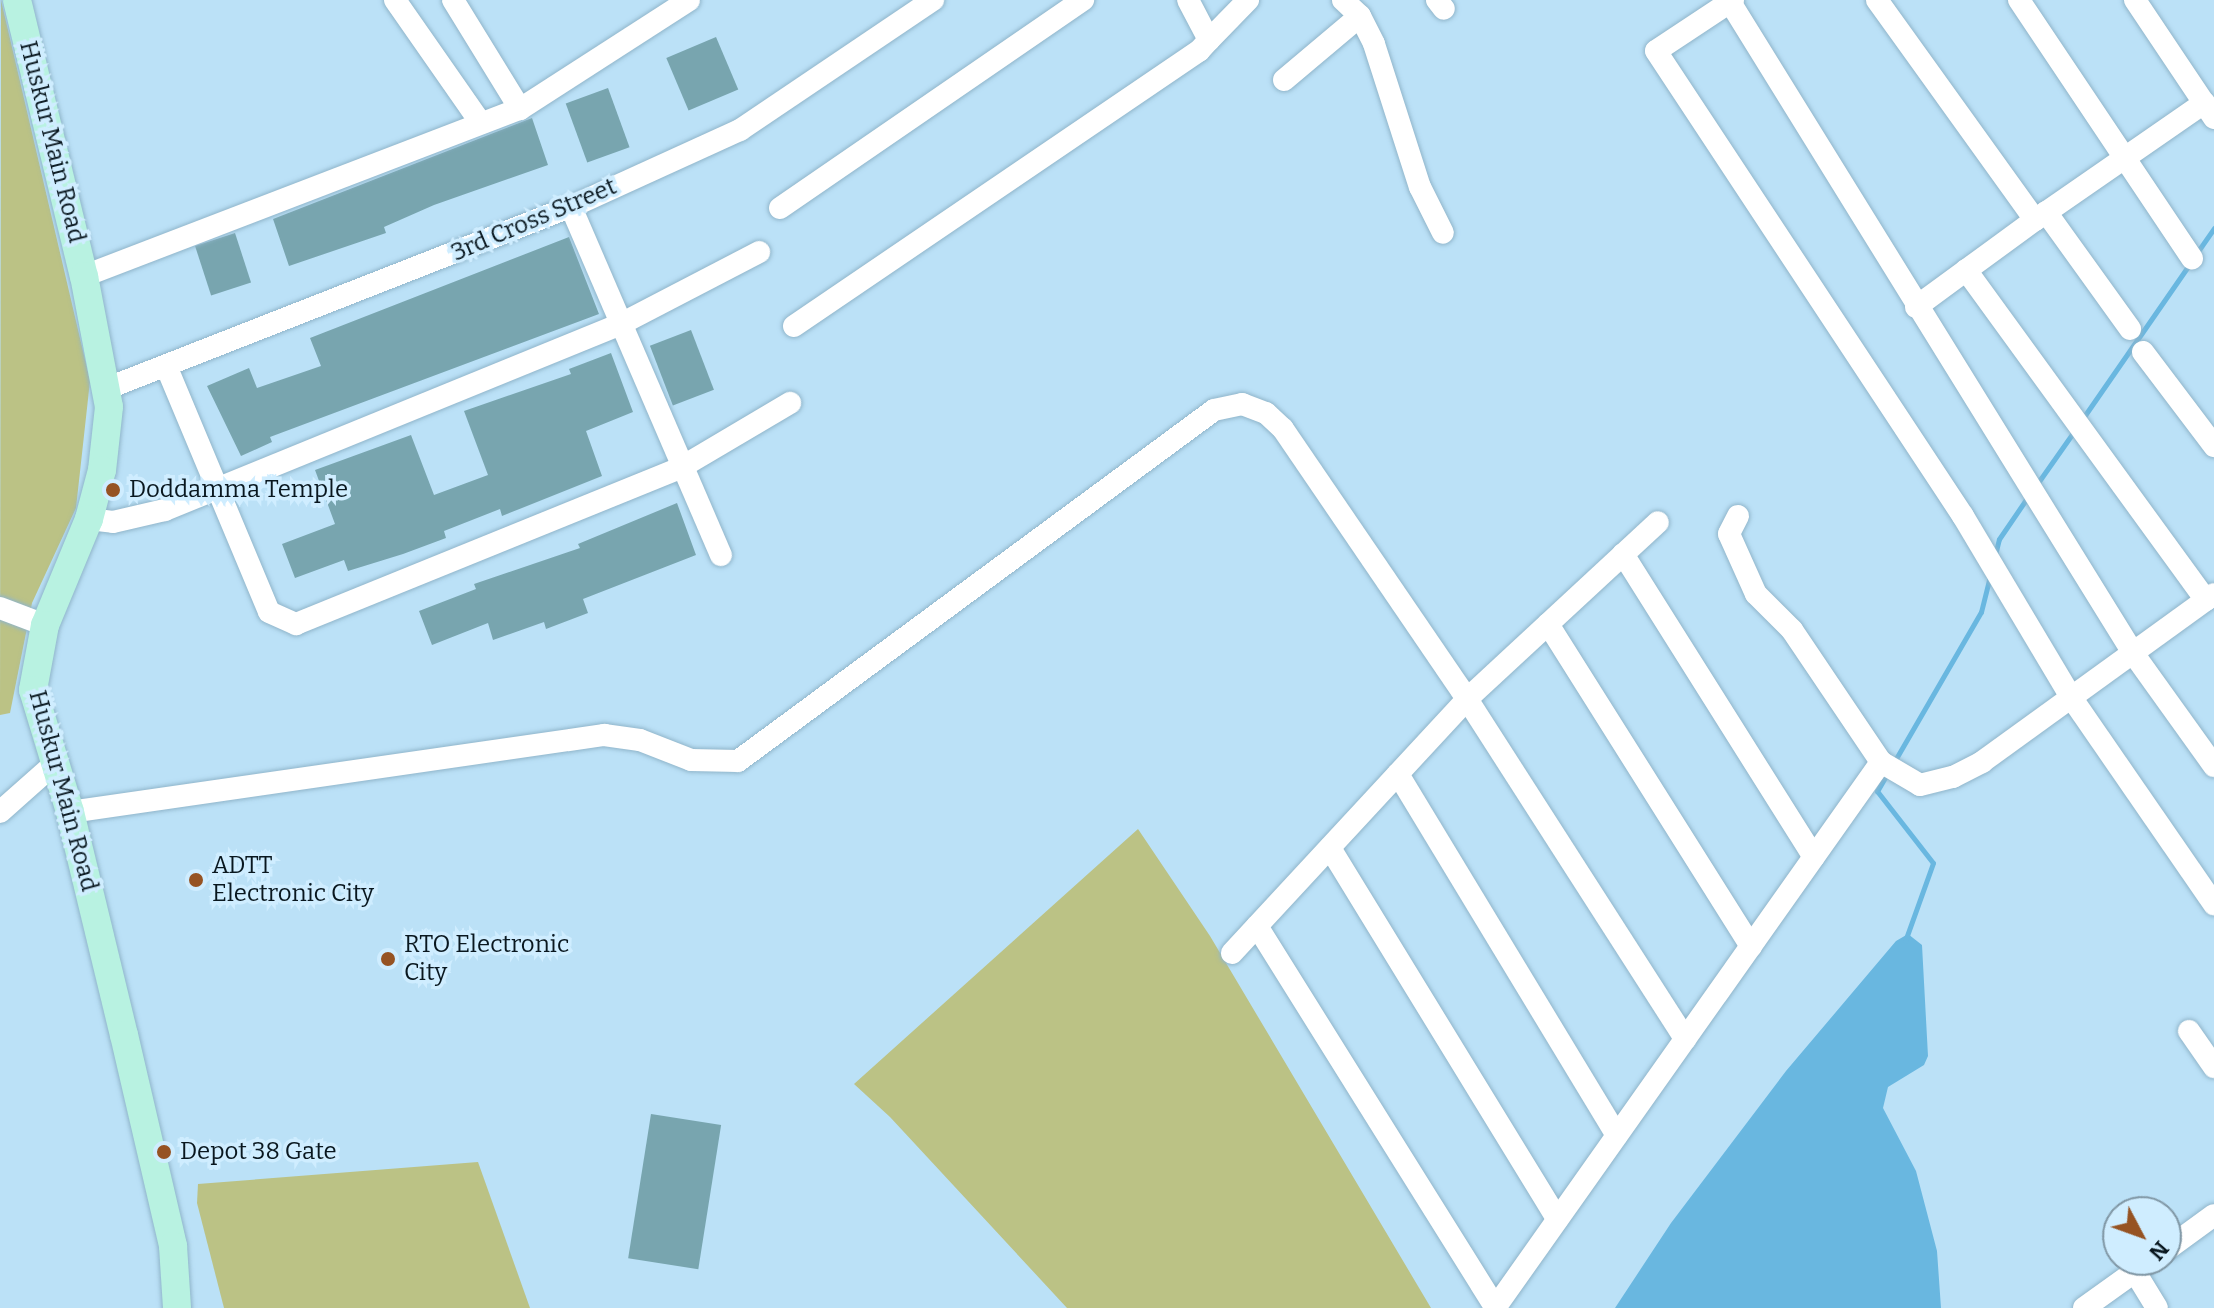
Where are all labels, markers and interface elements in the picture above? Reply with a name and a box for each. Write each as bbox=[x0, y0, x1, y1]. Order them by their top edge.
street label: Huskur Main Road bbox=[13, 38, 91, 246]
street label: 3rd Cross Street bbox=[447, 172, 621, 268]
place label: Doddamma Temple bbox=[129, 476, 348, 504]
marker: Doddamma Temple bbox=[104, 481, 122, 499]
street label: Huskur Main Road bbox=[22, 687, 104, 895]
place label: ADTT Electronic City bbox=[212, 852, 374, 908]
marker: ADTT Electronic City bbox=[187, 871, 205, 889]
place label: RTO Electronic City bbox=[404, 931, 569, 987]
marker: RTO Electronic City bbox=[379, 950, 397, 968]
place label: Depot 38 Gate bbox=[180, 1138, 337, 1166]
marker: Depot 38 Gate bbox=[155, 1143, 173, 1161]
north arrow bbox=[2102, 1196, 2182, 1276]
text: N bbox=[2143, 1235, 2175, 1266]

